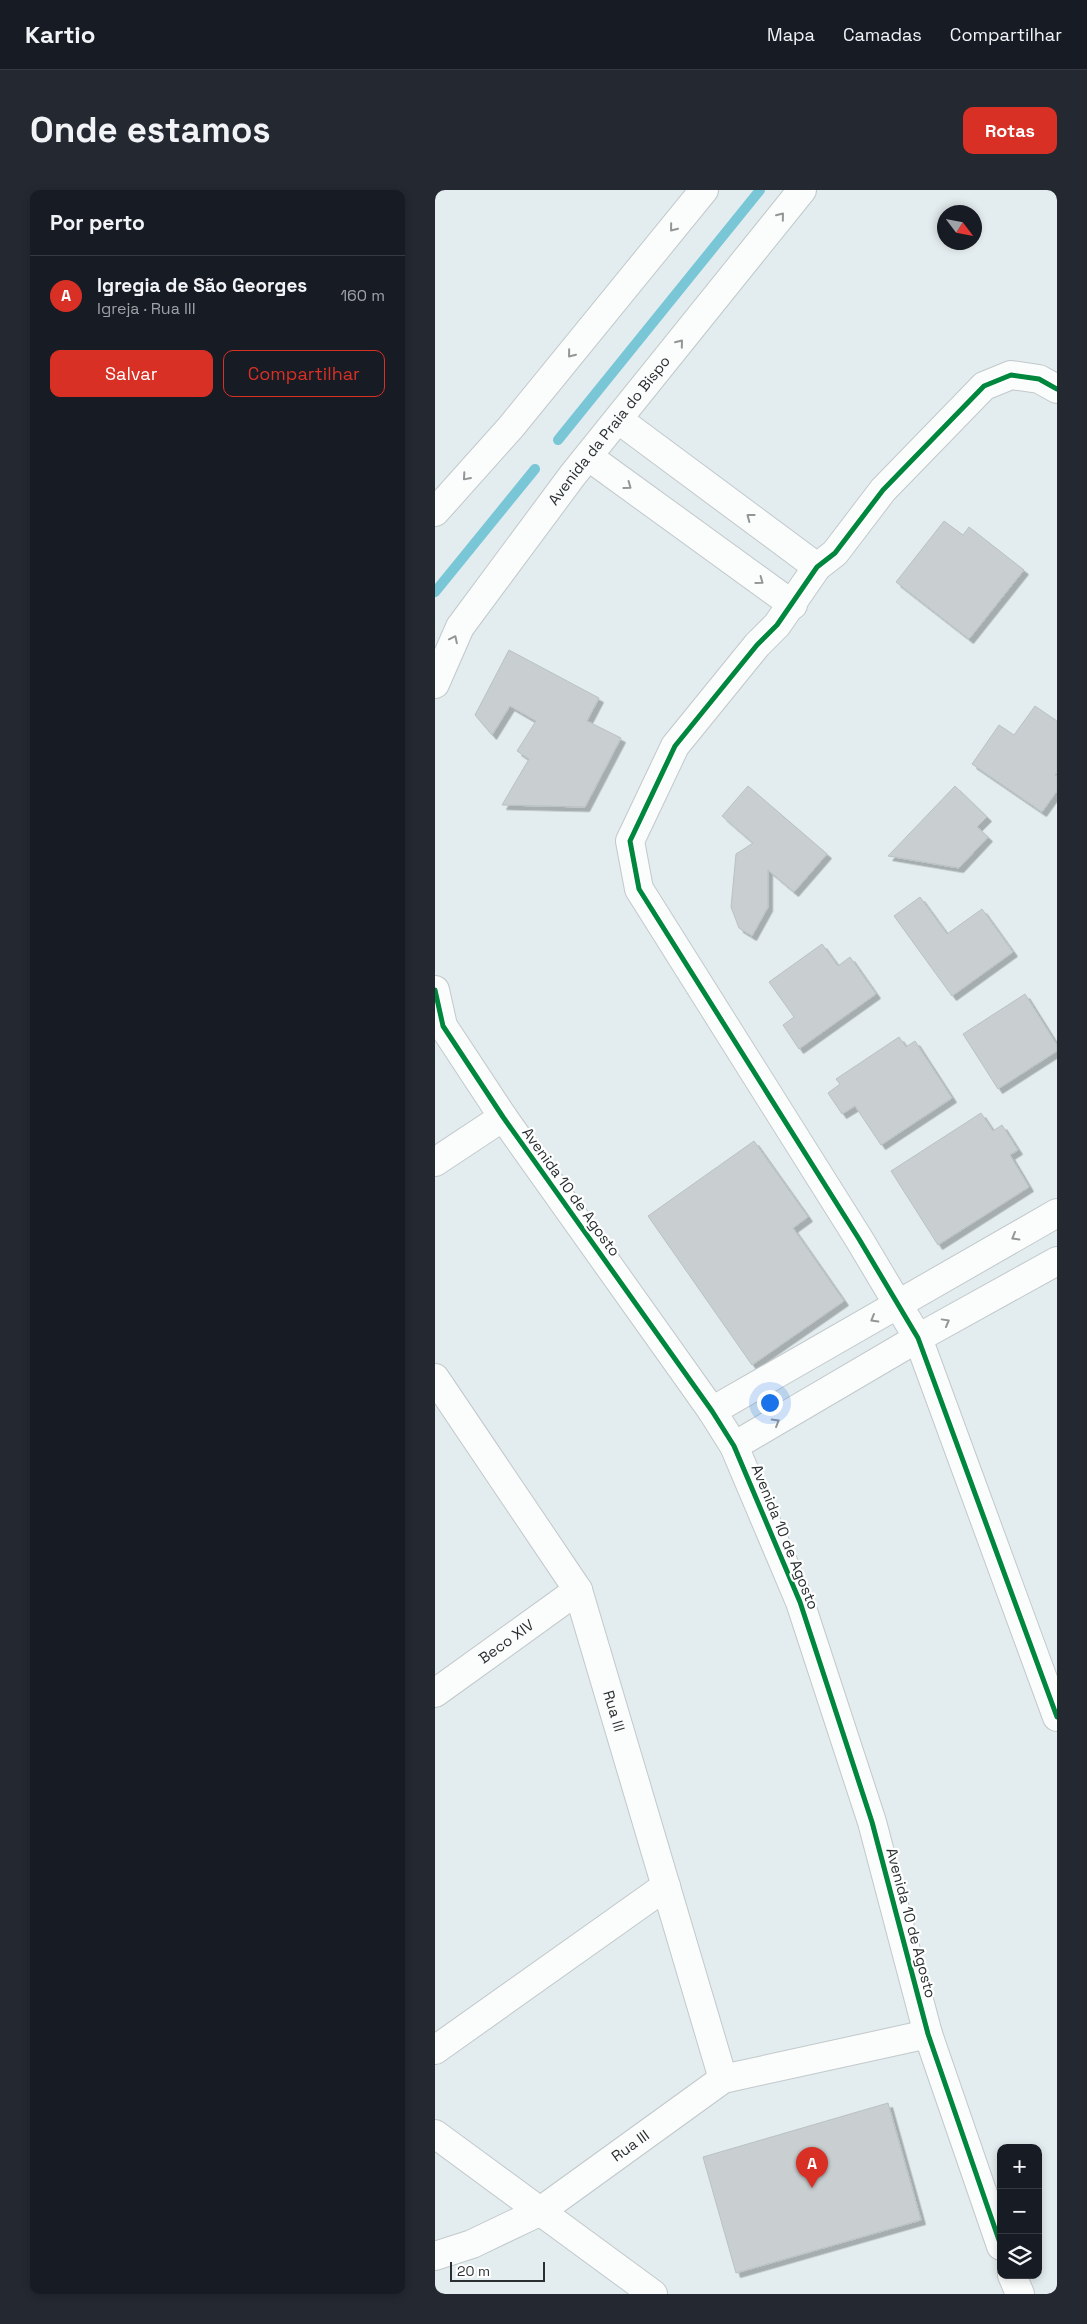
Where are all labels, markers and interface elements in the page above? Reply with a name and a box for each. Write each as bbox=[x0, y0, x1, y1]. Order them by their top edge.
text: Kartio bbox=[25, 19, 95, 50]
text: Mapa bbox=[767, 23, 815, 46]
text: Camadas bbox=[843, 23, 922, 46]
text: Compartilhar bbox=[950, 23, 1062, 46]
button: Rotas bbox=[963, 107, 1057, 154]
text: Onde estamos bbox=[30, 108, 271, 152]
north arrow bbox=[937, 205, 982, 250]
text: Por perto bbox=[50, 209, 145, 236]
one-way arrow bbox=[775, 213, 783, 222]
one-way arrow bbox=[671, 222, 679, 231]
text: Igregia de São Georges bbox=[97, 273, 307, 298]
text: A bbox=[61, 285, 71, 306]
text: 160 m bbox=[340, 285, 385, 306]
text: Igreja · Rua III bbox=[97, 298, 196, 319]
one-way arrow bbox=[674, 340, 683, 349]
one-way arrow bbox=[568, 348, 576, 357]
button: Salvar bbox=[50, 350, 213, 397]
button: Compartilhar bbox=[223, 350, 385, 397]
street label: Avenida da Praia do Bispo bbox=[544, 352, 674, 509]
one-way arrow bbox=[462, 472, 471, 481]
one-way arrow bbox=[622, 480, 632, 489]
one-way arrow bbox=[746, 514, 756, 523]
one-way arrow bbox=[754, 575, 764, 584]
one-way arrow bbox=[448, 635, 459, 644]
street label: Avenida 10 de Agosto bbox=[518, 1124, 625, 1260]
one-way arrow bbox=[1011, 1231, 1020, 1241]
one-way arrow bbox=[871, 1312, 880, 1322]
one-way arrow bbox=[941, 1318, 950, 1328]
your location bbox=[757, 1390, 783, 1416]
one-way arrow bbox=[770, 1418, 779, 1428]
street label: Avenida 10 de Agosto bbox=[748, 1461, 823, 1612]
street label: Beco XIV bbox=[475, 1615, 537, 1667]
street label: Rua III bbox=[599, 1688, 629, 1734]
street label: Avenida 10 de Agosto bbox=[882, 1846, 941, 2000]
street label: Rua III bbox=[608, 2125, 653, 2166]
map controls bbox=[997, 2144, 1042, 2279]
button: + bbox=[997, 2144, 1042, 2189]
pin: A bbox=[796, 2147, 828, 2188]
button: − bbox=[997, 2189, 1042, 2234]
button: layers bbox=[997, 2234, 1042, 2279]
scale bar bbox=[450, 2259, 545, 2282]
text: 20 m bbox=[457, 2262, 490, 2280]

